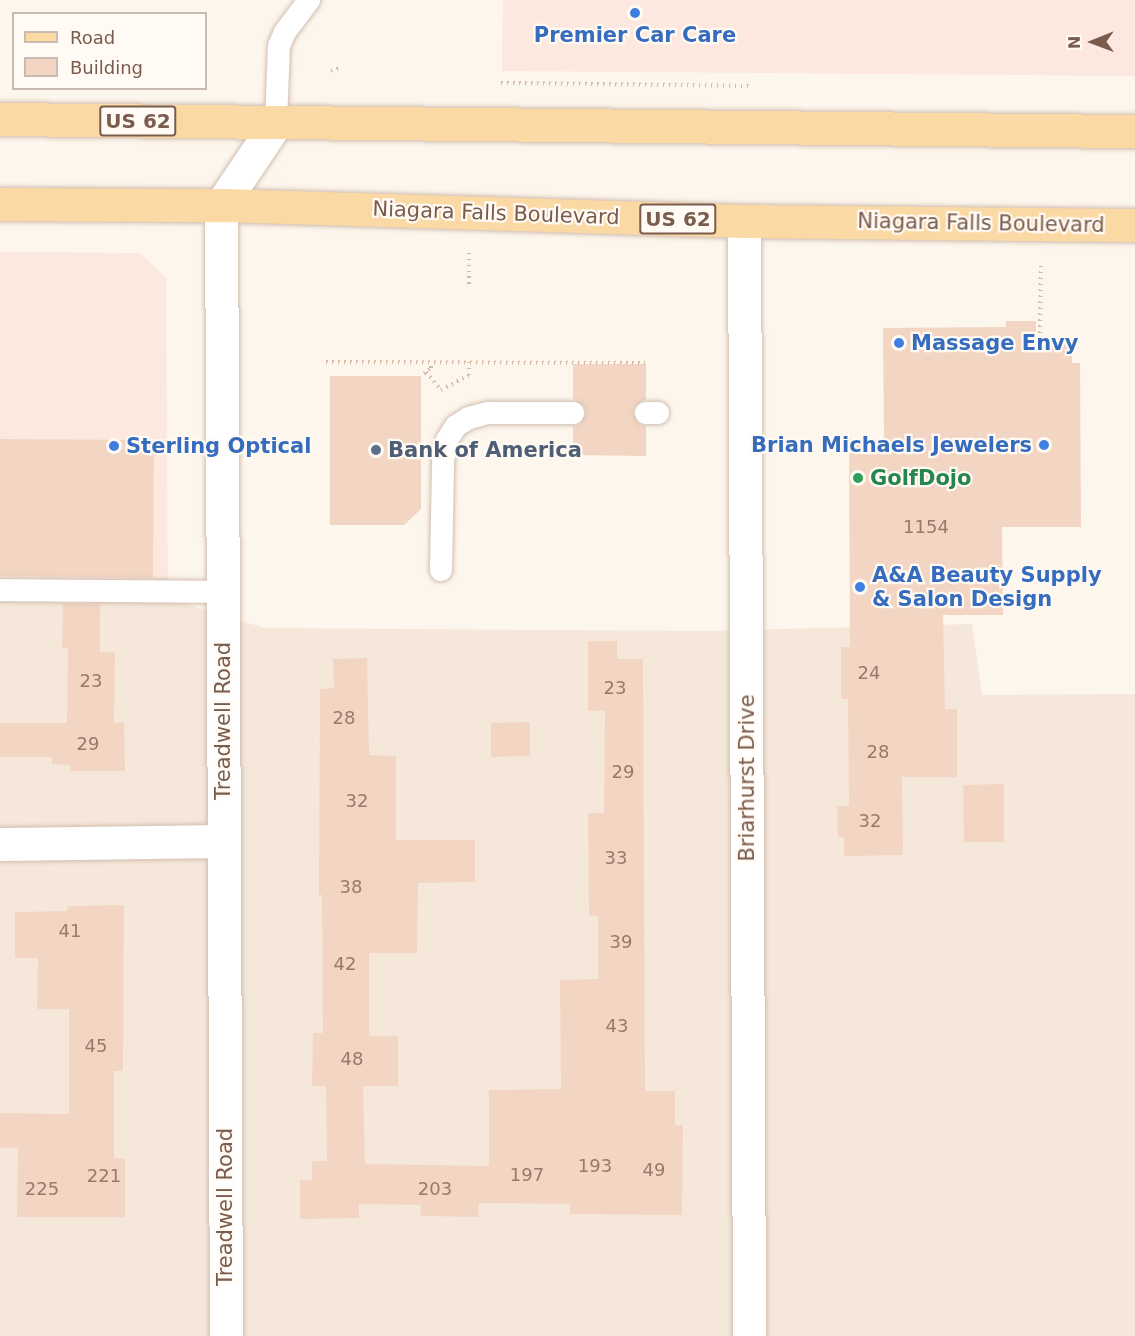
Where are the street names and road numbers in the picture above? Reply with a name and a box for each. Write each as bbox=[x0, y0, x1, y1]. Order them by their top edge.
road number: US 62 bbox=[99, 104, 177, 138]
street label: Niagara Falls Boulevard bbox=[372, 196, 620, 230]
road number: US 62 bbox=[639, 202, 717, 236]
street label: Niagara Falls Boulevard bbox=[857, 208, 1105, 238]
street label: Treadwell Road bbox=[210, 642, 236, 800]
street label: Briarhurst Drive bbox=[734, 694, 760, 862]
street label: Treadwell Road bbox=[212, 1128, 238, 1286]

